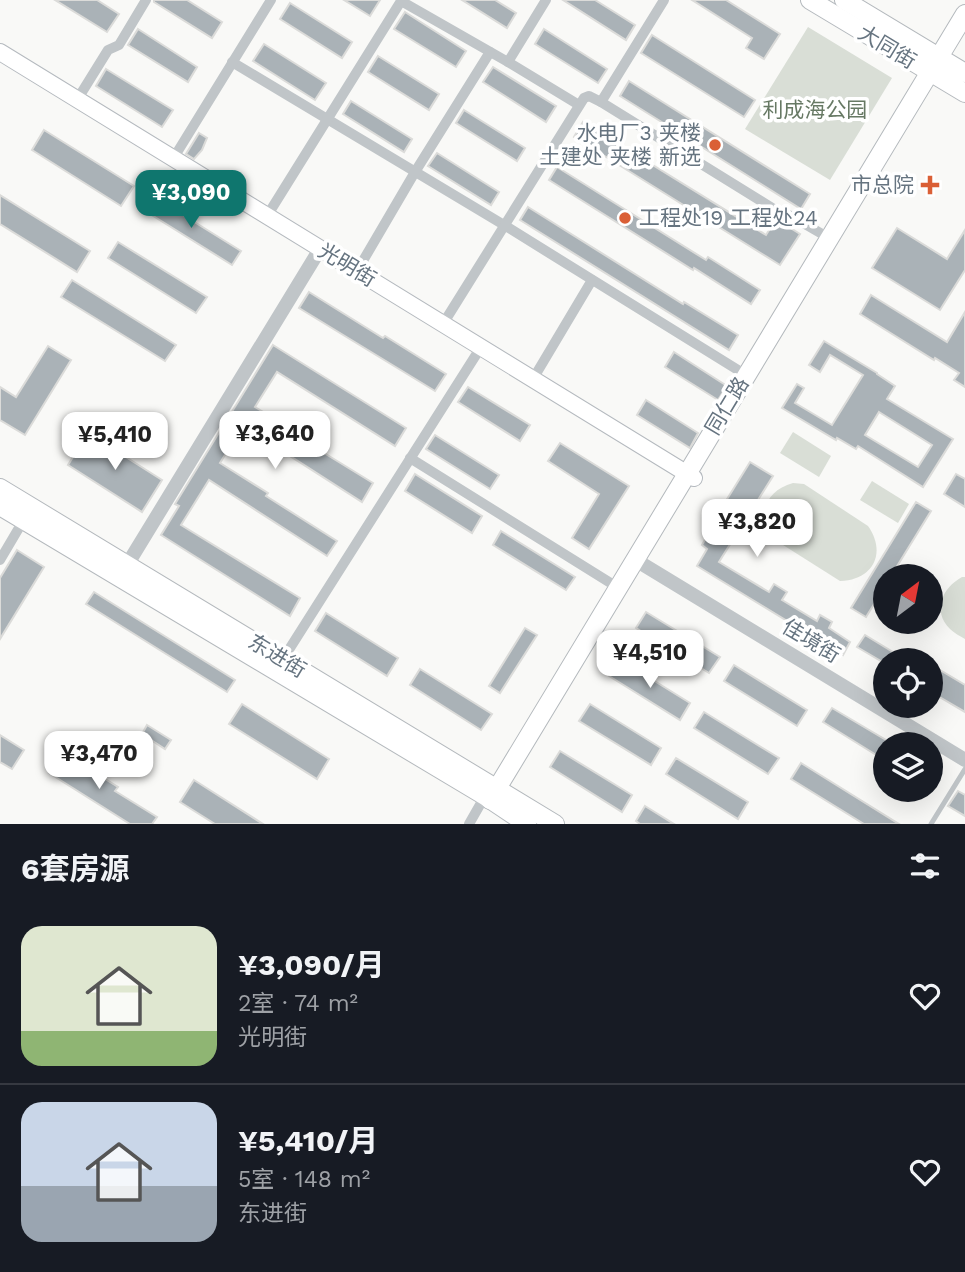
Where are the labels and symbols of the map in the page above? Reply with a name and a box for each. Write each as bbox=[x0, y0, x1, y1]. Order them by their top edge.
street label: 大同街 bbox=[854, 20, 921, 74]
park label: 利成海公园 bbox=[763, 97, 868, 122]
place label: 水电厂3 夹楼 土建处 夹楼 新选 bbox=[540, 120, 701, 169]
marker: 水电厂3 夹楼 土建处 夹楼 新选 bbox=[707, 137, 723, 153]
pin: ¥3,090 bbox=[134, 170, 248, 230]
place label: 市总院 bbox=[851, 172, 914, 197]
marker: 市总院 bbox=[920, 175, 940, 195]
place label: 工程处19 工程处24 bbox=[639, 205, 818, 230]
marker: 工程处19 工程处24 bbox=[617, 210, 633, 226]
street label: 光明街 bbox=[314, 238, 381, 292]
street label: 同仁路 bbox=[700, 372, 754, 439]
pin: ¥5,410 bbox=[58, 412, 172, 472]
pin: ¥3,640 bbox=[218, 412, 332, 471]
pin: ¥3,820 bbox=[700, 500, 814, 559]
north arrow bbox=[873, 564, 943, 634]
street label: 佳境街 bbox=[778, 614, 845, 668]
street label: 东进街 bbox=[244, 629, 311, 683]
pin: ¥4,510 bbox=[593, 630, 707, 690]
pin: ¥3,470 bbox=[42, 732, 156, 791]

